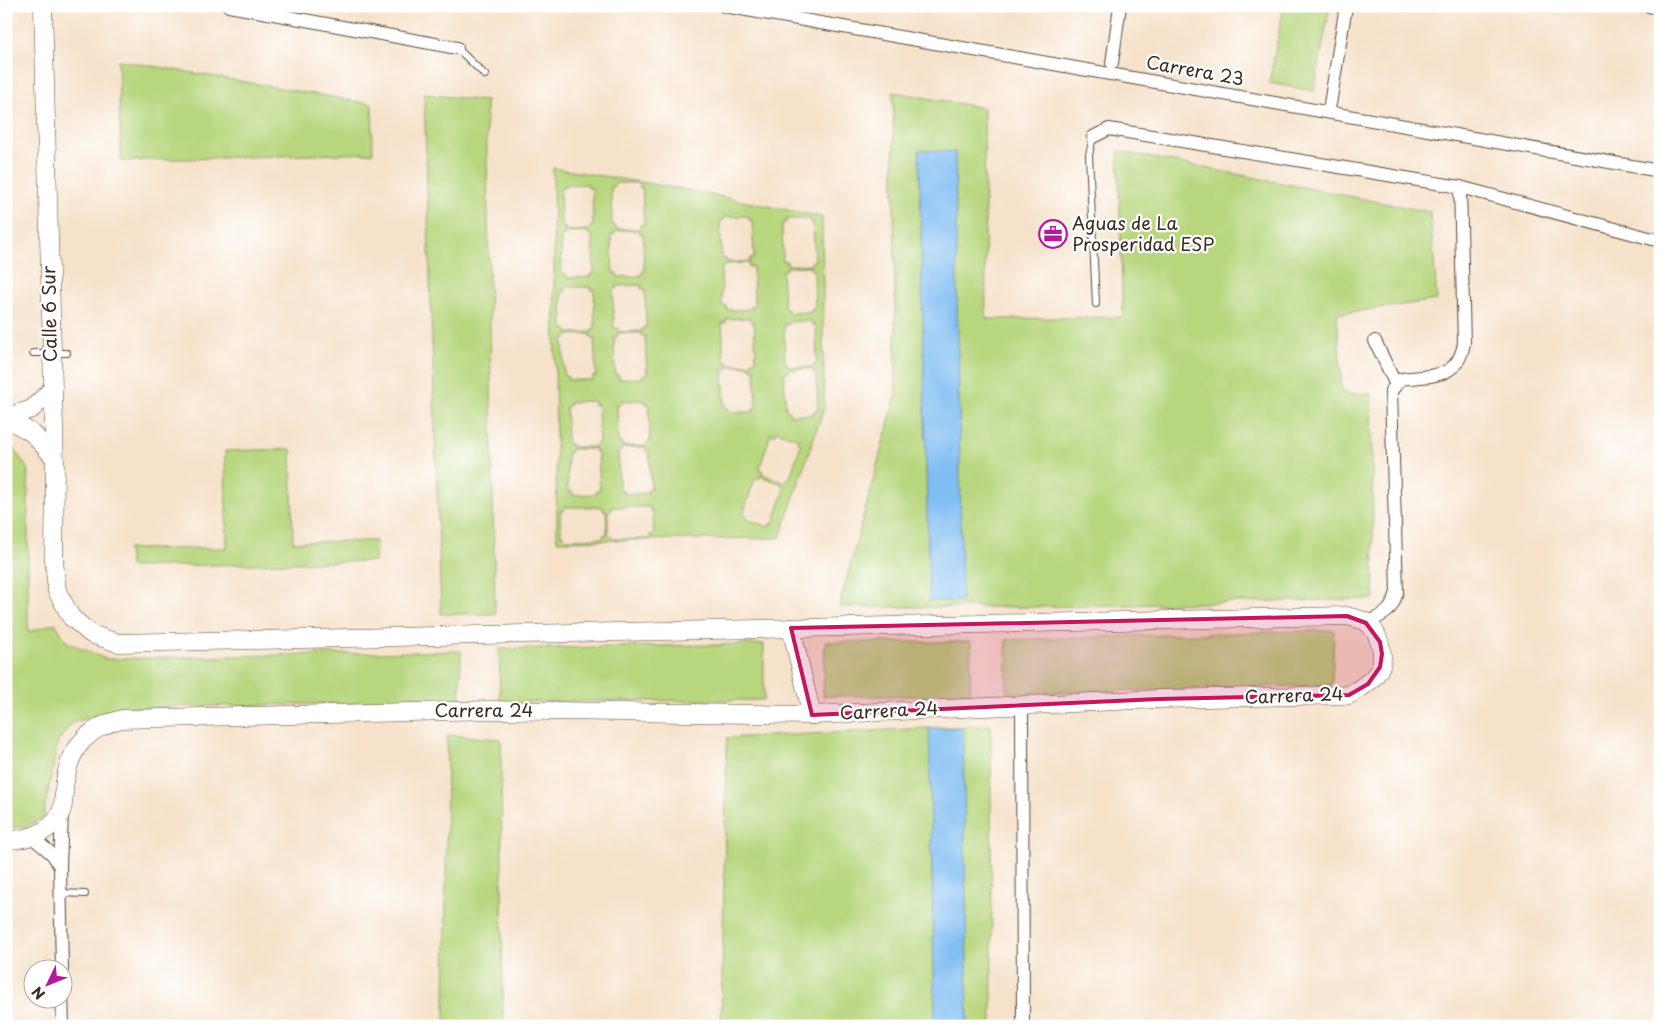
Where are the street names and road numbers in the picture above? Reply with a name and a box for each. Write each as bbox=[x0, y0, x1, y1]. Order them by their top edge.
street label: Carrera 23 bbox=[1144, 48, 1246, 91]
street label: Calle 6 Sur bbox=[34, 265, 63, 362]
street label: Carrera 24 bbox=[1244, 679, 1344, 710]
street label: Carrera 24 bbox=[839, 693, 939, 726]
street label: Carrera 24 bbox=[435, 696, 533, 723]

